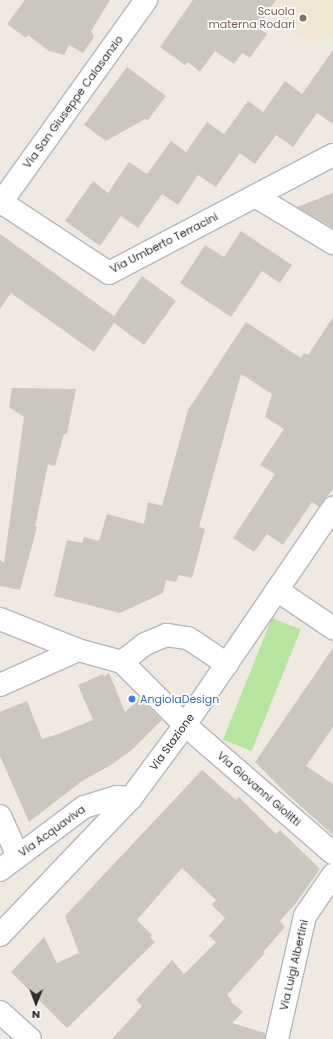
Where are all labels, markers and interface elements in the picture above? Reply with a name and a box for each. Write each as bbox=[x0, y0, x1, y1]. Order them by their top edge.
place label: Scuola materna Rodari bbox=[208, 5, 295, 31]
marker: Scuola materna Rodari bbox=[298, 13, 308, 23]
street label: Via San Giuseppe Calasanzio bbox=[20, 33, 126, 171]
street label: Via Umberto Terracini bbox=[108, 210, 220, 276]
place label: AngiolaDesign bbox=[140, 692, 219, 706]
marker: AngiolaDesign bbox=[127, 694, 137, 704]
street label: Via Stazione bbox=[147, 711, 197, 773]
street label: Via Giovanni Giolitti bbox=[214, 749, 304, 829]
street label: Via Acquaviva bbox=[16, 802, 88, 860]
street label: Via Luigi Albertini bbox=[277, 918, 311, 1012]
north arrow bbox=[16, 983, 56, 1023]
text: N bbox=[32, 1007, 40, 1023]

